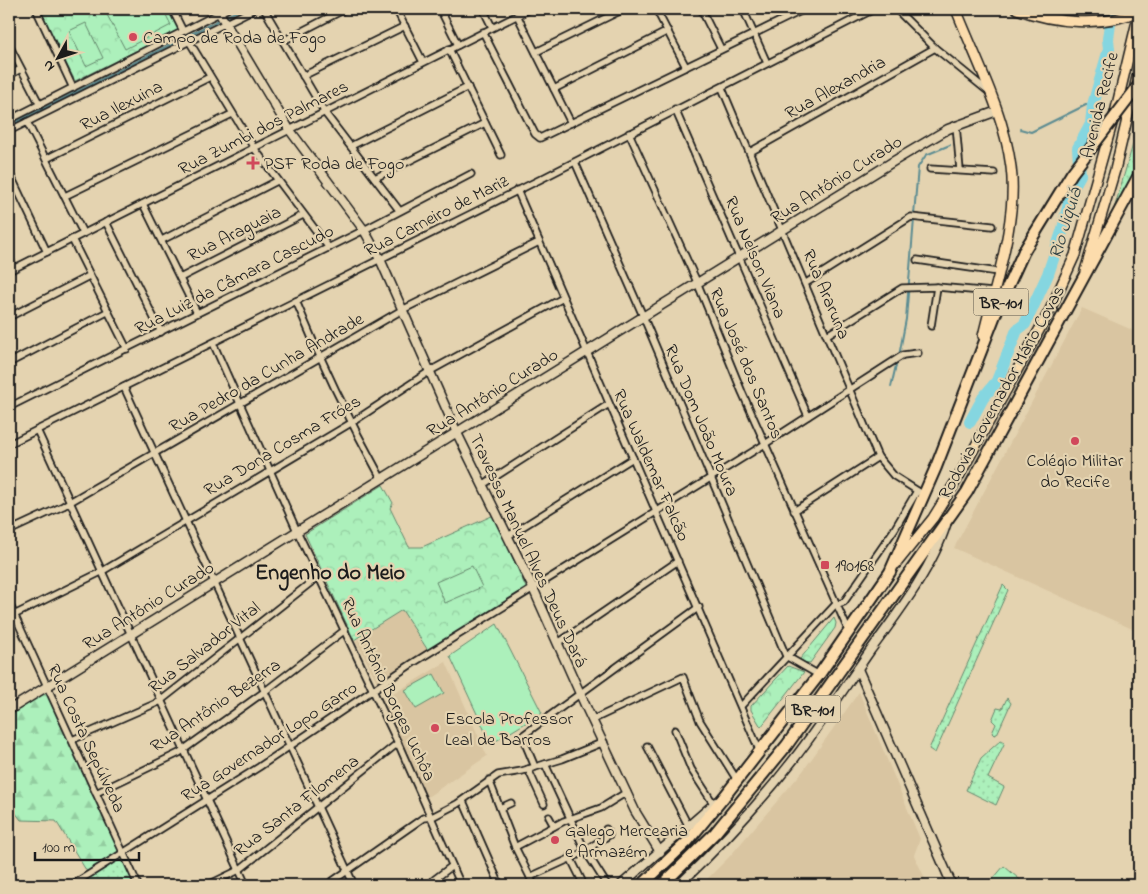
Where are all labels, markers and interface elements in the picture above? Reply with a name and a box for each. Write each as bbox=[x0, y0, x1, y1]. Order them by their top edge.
place label: Campo de Roda de Fogo bbox=[143, 26, 326, 53]
marker: Campo de Roda de Fogo bbox=[127, 31, 139, 43]
north arrow bbox=[32, 32, 82, 82]
street label: Avenida Recife bbox=[1075, 49, 1127, 161]
street label: Rua Alexandria bbox=[781, 50, 891, 127]
text: N bbox=[38, 55, 60, 76]
street label: Rua Ilexuina bbox=[76, 75, 168, 139]
street label: Rua Zumbi dos Palmares bbox=[174, 75, 353, 183]
street label: Rua Antônio Curado bbox=[766, 130, 908, 232]
place label: PSF Roda de Fogo bbox=[264, 152, 404, 179]
marker: PSF Roda de Fogo bbox=[246, 156, 260, 170]
street label: Rua Carneiro de Mariz bbox=[360, 169, 514, 264]
water label: Rio Jiquiá bbox=[1043, 184, 1090, 263]
street label: Rua Nelson Viana bbox=[717, 193, 792, 323]
street label: Rua Araguaia bbox=[184, 200, 287, 270]
street label: Rua Luiz da Câmara Cascudo bbox=[131, 219, 339, 342]
street label: Rua Araruna bbox=[795, 246, 856, 344]
street label: Rodovia Governador Mário Covas bbox=[933, 281, 1073, 505]
street label: Rua José dos Santos bbox=[702, 284, 789, 443]
road number: BR-101 bbox=[974, 288, 1028, 316]
street label: Rua Pedro da Cunha Andrade bbox=[165, 307, 370, 440]
street label: Rua Dom João Moura bbox=[656, 341, 744, 501]
street label: Rua Antônio Curado bbox=[422, 343, 564, 445]
street label: Rua Waldemar Falcão bbox=[605, 386, 695, 546]
street label: Rua Dona Cosma Fróes bbox=[200, 389, 366, 504]
street label: Travessa Manuel Alves Deus Dará bbox=[461, 430, 593, 672]
marker: Colégio Militar do Recife bbox=[1069, 435, 1081, 447]
place label: Colégio Militar do Recife bbox=[1027, 449, 1124, 496]
place label: 190168 bbox=[835, 554, 875, 580]
street label: Rua Antônio Curado bbox=[78, 556, 220, 658]
district label: Engenho do Meio bbox=[255, 558, 405, 591]
marker: 190168 bbox=[819, 559, 831, 571]
street label: Rua Antônio Borges Uchôa bbox=[332, 594, 441, 786]
street label: Rua Salvador Vital bbox=[144, 596, 267, 701]
street label: Rua Antônio Bezerra bbox=[146, 653, 287, 760]
street label: Rua Costa Sepúlveda bbox=[39, 660, 131, 817]
street label: Rua Governador Lopo Garro bbox=[177, 676, 363, 810]
road number: BR-101 bbox=[786, 696, 840, 722]
place label: Escola Professor Leal de Barros bbox=[445, 707, 574, 754]
marker: Escola Professor Leal de Barros bbox=[429, 722, 441, 734]
street label: Rua Santa Filomena bbox=[229, 749, 365, 864]
place label: Galego Mercearia e Armazém bbox=[565, 819, 688, 866]
scale bar bbox=[35, 829, 139, 861]
marker: Galego Mercearia e Armazém bbox=[549, 834, 561, 846]
text: 100 m bbox=[42, 837, 75, 859]

